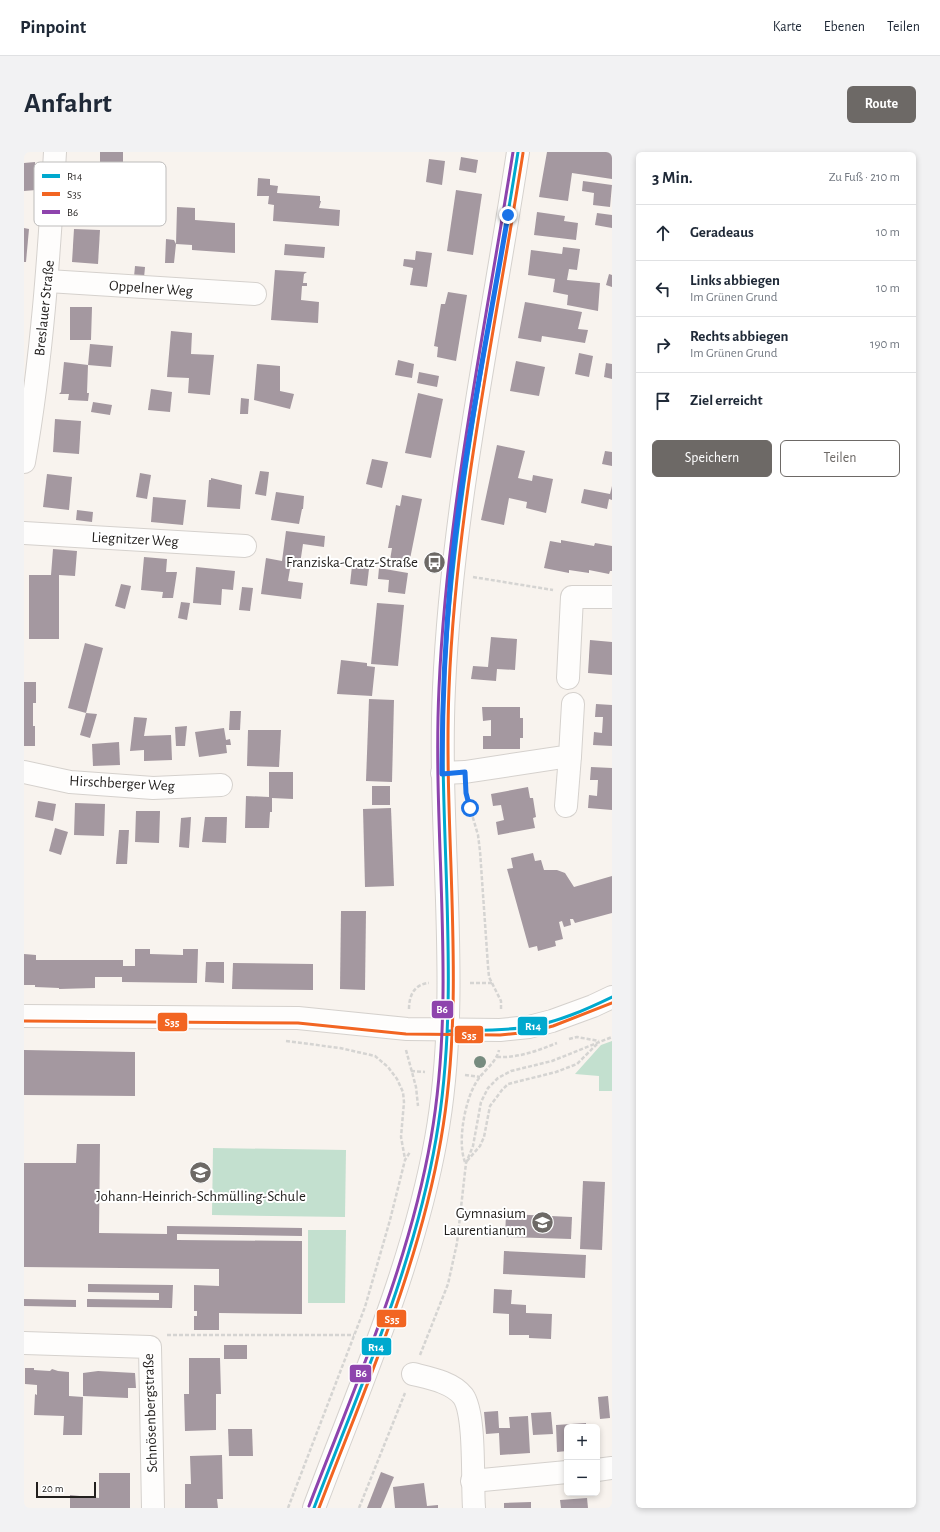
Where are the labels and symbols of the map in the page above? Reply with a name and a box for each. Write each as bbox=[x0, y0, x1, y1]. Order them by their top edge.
legend bbox=[34, 162, 166, 226]
text: R14 bbox=[67, 171, 82, 182]
text: S35 bbox=[67, 189, 82, 200]
route end bbox=[499, 206, 517, 224]
text: B6 bbox=[67, 207, 78, 218]
street label: Breslauer Straße bbox=[32, 259, 57, 357]
street label: Oppelner Weg bbox=[108, 278, 194, 299]
street label: Liegnitzer Weg bbox=[91, 530, 180, 549]
bus stop icon: Franziska-Cratz-Straße bbox=[421, 549, 447, 575]
place label: Franziska-Cratz-Straße bbox=[286, 555, 418, 570]
street label: Hirschberger Weg bbox=[69, 773, 176, 794]
route start bbox=[461, 799, 479, 817]
line badge: B6 bbox=[431, 1000, 454, 1019]
text: B6 bbox=[436, 1004, 448, 1015]
line badge: S35 bbox=[157, 1012, 188, 1032]
line badge: R14 bbox=[517, 1016, 548, 1036]
text: S35 bbox=[165, 1017, 180, 1028]
text: R14 bbox=[525, 1021, 541, 1032]
line badge: S35 bbox=[454, 1025, 484, 1044]
text: S35 bbox=[462, 1030, 477, 1041]
school or university icon: Johann-Heinrich-Schmülling-Schule bbox=[188, 1160, 214, 1186]
place label: Johann-Heinrich-Schmülling-Schule bbox=[96, 1189, 306, 1204]
place label: Gymnasium Laurentianum bbox=[443, 1206, 526, 1238]
school or university icon: Gymnasium Laurentianum bbox=[529, 1209, 555, 1235]
line badge: S35 bbox=[376, 1309, 407, 1328]
text: S35 bbox=[385, 1314, 400, 1325]
line badge: R14 bbox=[361, 1337, 392, 1356]
text: R14 bbox=[368, 1342, 384, 1353]
street label: Schnösenbergstraße bbox=[141, 1353, 160, 1473]
line badge: B6 bbox=[349, 1364, 372, 1383]
text: B6 bbox=[355, 1368, 367, 1379]
scale bar bbox=[36, 1480, 96, 1499]

